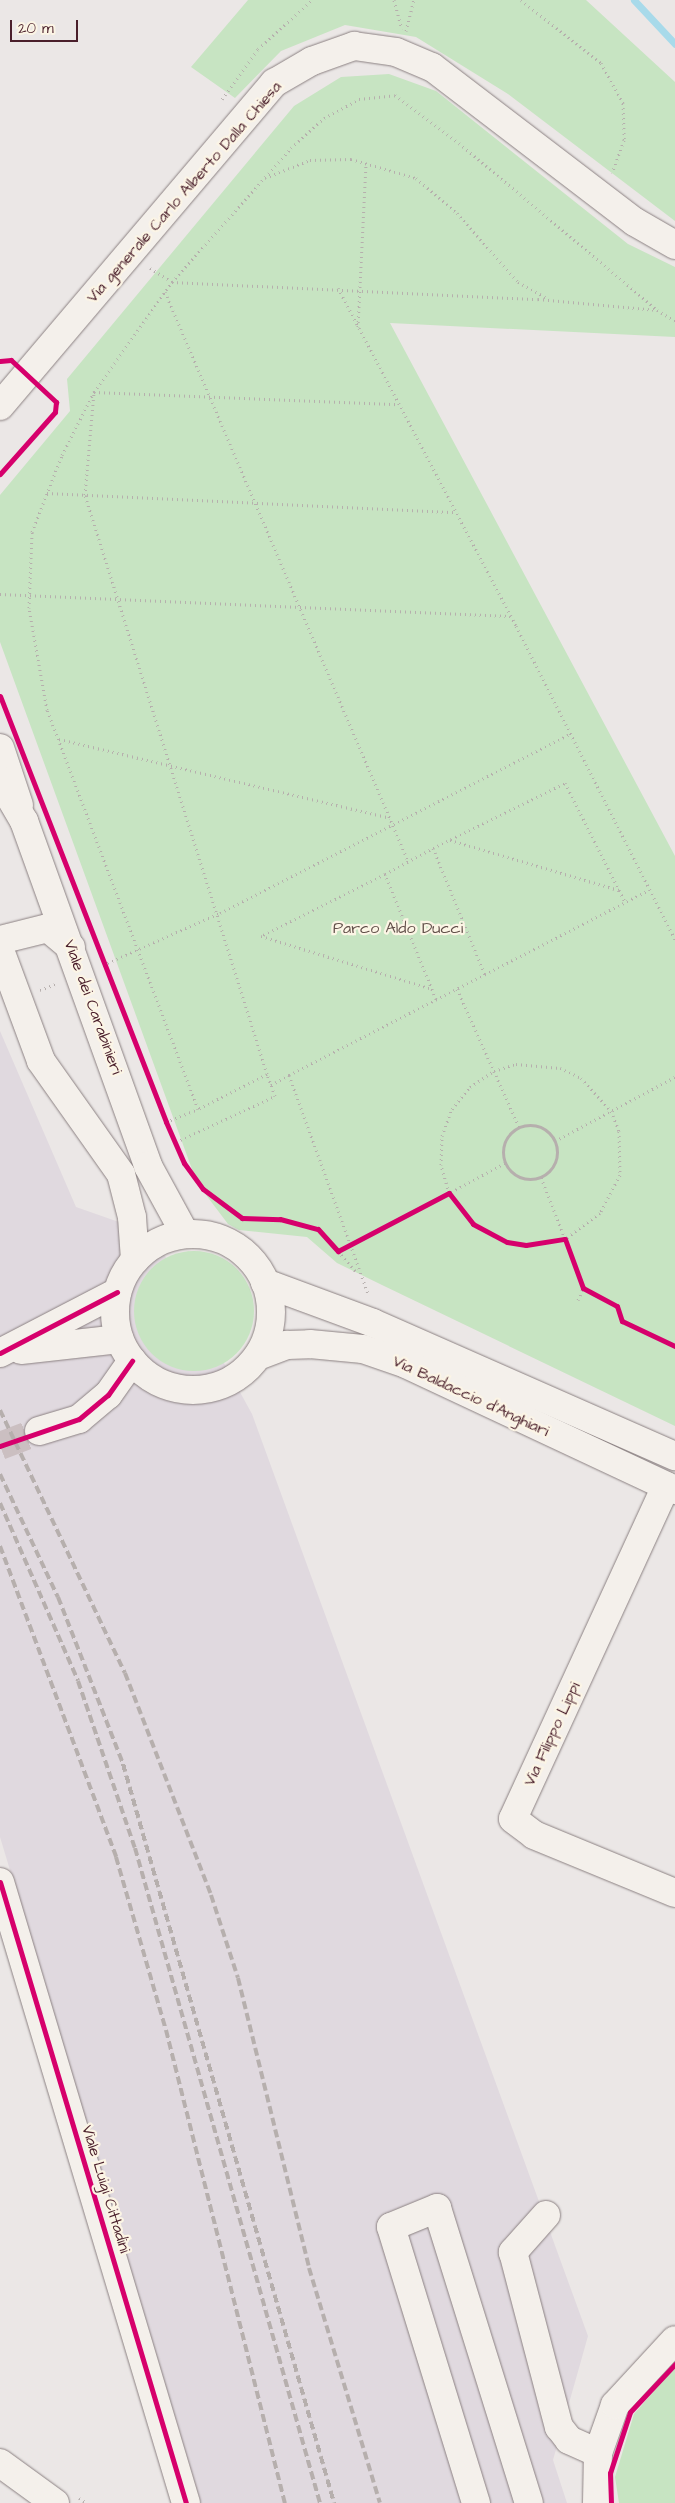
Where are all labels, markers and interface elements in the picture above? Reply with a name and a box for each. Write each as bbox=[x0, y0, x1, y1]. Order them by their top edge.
scale bar bbox=[12, 10, 80, 42]
text: 20 m bbox=[18, 18, 54, 39]
street label: Via generale Carlo Alberto Dalla Chiesa bbox=[83, 77, 285, 307]
park label: Parco Aldo Ducci bbox=[333, 918, 463, 938]
street label: Viale dei Carabinieri bbox=[60, 937, 126, 1077]
street label: Via Baldaccio d'Anghiari bbox=[390, 1351, 552, 1441]
street label: Via Filippo Lippi bbox=[520, 1679, 584, 1789]
street label: Viale Luigi Cittadini bbox=[77, 2123, 135, 2255]

